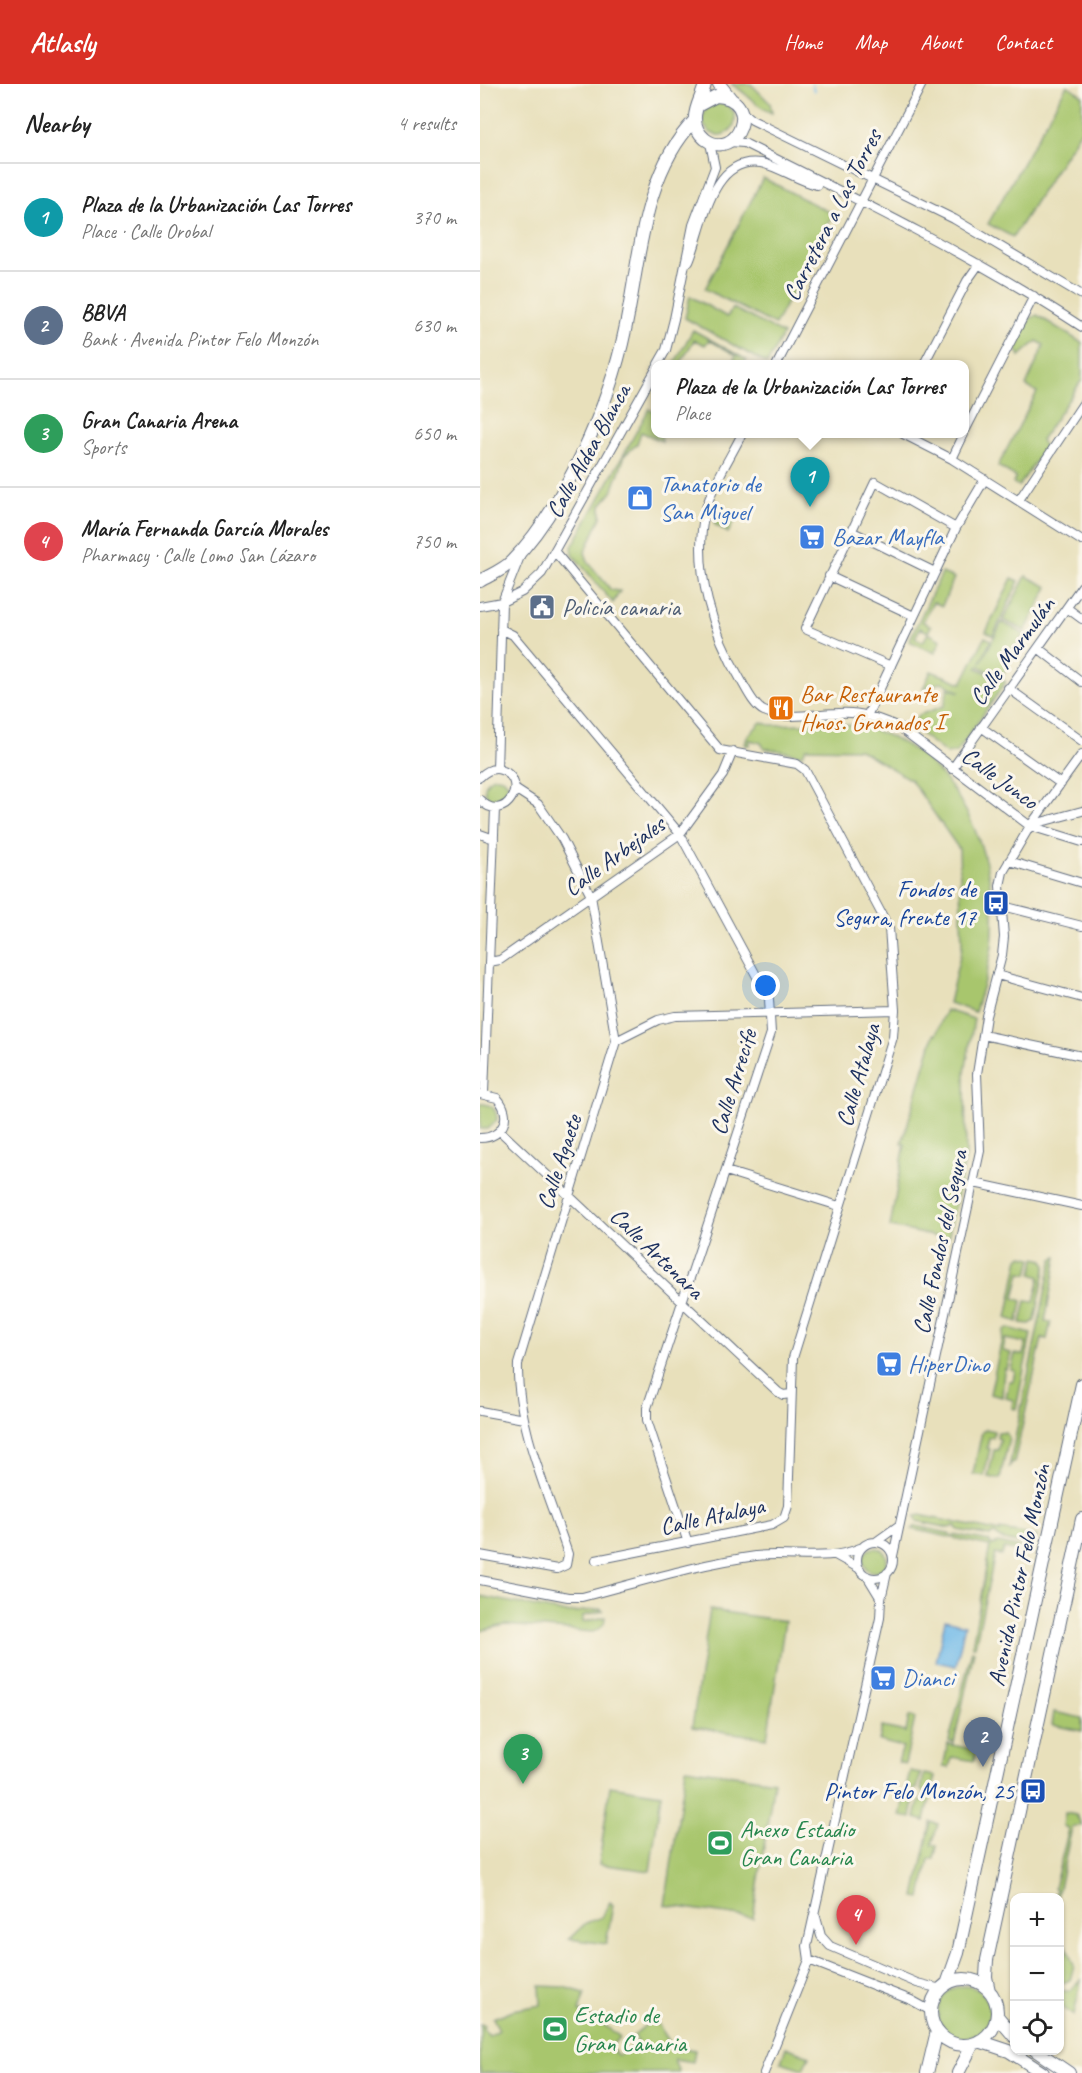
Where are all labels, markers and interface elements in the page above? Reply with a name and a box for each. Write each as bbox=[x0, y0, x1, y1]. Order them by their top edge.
text: Atlasly bbox=[30, 25, 95, 60]
text: Home bbox=[784, 29, 822, 55]
text: Map bbox=[855, 29, 887, 55]
text: About bbox=[920, 29, 962, 55]
text: Contact bbox=[995, 29, 1052, 55]
text: Nearby bbox=[24, 107, 89, 140]
text: 4 results bbox=[397, 111, 456, 136]
street label: Carretera a Las Torres bbox=[776, 122, 889, 306]
text: Plaza de la Urbanización Las Torres bbox=[81, 191, 351, 219]
text: 1 bbox=[39, 205, 48, 230]
text: 370 m bbox=[413, 205, 456, 230]
text: Place · Calle Orobal bbox=[81, 219, 211, 244]
text: BBVA bbox=[81, 299, 125, 327]
text: 2 bbox=[39, 313, 48, 338]
text: 630 m bbox=[413, 313, 456, 338]
text: Bank · Avenida Pintor Felo Monzón bbox=[81, 327, 318, 352]
popup bbox=[651, 360, 969, 438]
text: Plaza de la Urbanización Las Torres bbox=[675, 373, 945, 401]
street label: Calle Aldea Blanca bbox=[539, 377, 638, 523]
text: Place bbox=[675, 401, 710, 426]
text: Gran Canaria Arena bbox=[81, 407, 237, 435]
text: 3 bbox=[39, 421, 48, 446]
text: 650 m bbox=[413, 421, 456, 446]
text: Sports bbox=[81, 435, 126, 460]
pin: 1 bbox=[790, 458, 830, 507]
place label: Tanatorio de San Miguel bbox=[660, 469, 763, 527]
shop icon: Tanatorio de San Miguel bbox=[625, 483, 655, 513]
text: María Fernanda García Morales bbox=[81, 515, 328, 543]
supermarket icon: Bazar Mayfla bbox=[797, 522, 827, 552]
place label: Bazar Mayfla bbox=[832, 522, 945, 552]
text: 4 bbox=[39, 529, 48, 554]
text: 750 m bbox=[413, 529, 456, 554]
text: Pharmacy · Calle Lomo San Lázaro bbox=[81, 543, 315, 568]
street label: Calle Marmulán bbox=[963, 590, 1062, 711]
public building icon: Policía canaria bbox=[527, 592, 557, 622]
place label: Policía canaria bbox=[562, 592, 682, 622]
place label: Bar Restaurante Hnos. Granados I bbox=[800, 679, 950, 737]
restaurant icon: Bar Restaurante Hnos. Granados I bbox=[766, 693, 796, 723]
street label: Calle Junco bbox=[956, 740, 1045, 817]
street label: Calle Arbejales bbox=[557, 808, 673, 903]
place label: Fondos de Segura, frente 17 bbox=[833, 874, 978, 932]
bus stop icon: Fondos de Segura, frente 17 bbox=[981, 888, 1011, 918]
your location bbox=[751, 971, 780, 1000]
street label: Calle Atalaya bbox=[829, 1019, 887, 1130]
street label: Calle Arrecife bbox=[703, 1024, 764, 1138]
street label: Calle Agaete bbox=[530, 1109, 589, 1213]
street label: Calle Fondos del Segura bbox=[906, 1146, 974, 1337]
street label: Calle Artenara bbox=[604, 1201, 711, 1306]
supermarket icon: HiperDino bbox=[874, 1349, 904, 1379]
place label: HiperDino bbox=[908, 1349, 991, 1379]
street label: Avenida Pintor Felo Monzón bbox=[981, 1460, 1057, 1689]
street label: Calle Atalaya bbox=[657, 1490, 768, 1542]
supermarket icon: Dianci bbox=[868, 1663, 898, 1693]
place label: Dianci bbox=[902, 1663, 958, 1693]
pin: 2 bbox=[964, 1718, 1002, 1767]
pin: 3 bbox=[504, 1734, 543, 1784]
place label: Pintor Felo Monzón, 25 bbox=[824, 1776, 1015, 1806]
bus stop icon: Pintor Felo Monzón, 25 bbox=[1018, 1776, 1048, 1806]
place label: Anexo Estadio Gran Canaria bbox=[740, 1814, 857, 1872]
sports icon: Anexo Estadio Gran Canaria bbox=[705, 1828, 735, 1858]
map controls bbox=[1010, 1893, 1064, 2055]
button: + bbox=[1010, 1893, 1064, 1947]
pin: 4 bbox=[836, 1896, 875, 1945]
button: − bbox=[1010, 1947, 1064, 2001]
place label: Estadio de Gran Canaria bbox=[574, 2000, 687, 2058]
button: locate bbox=[1010, 2001, 1064, 2055]
sports icon: Estadio de Gran Canaria bbox=[540, 2014, 570, 2044]

